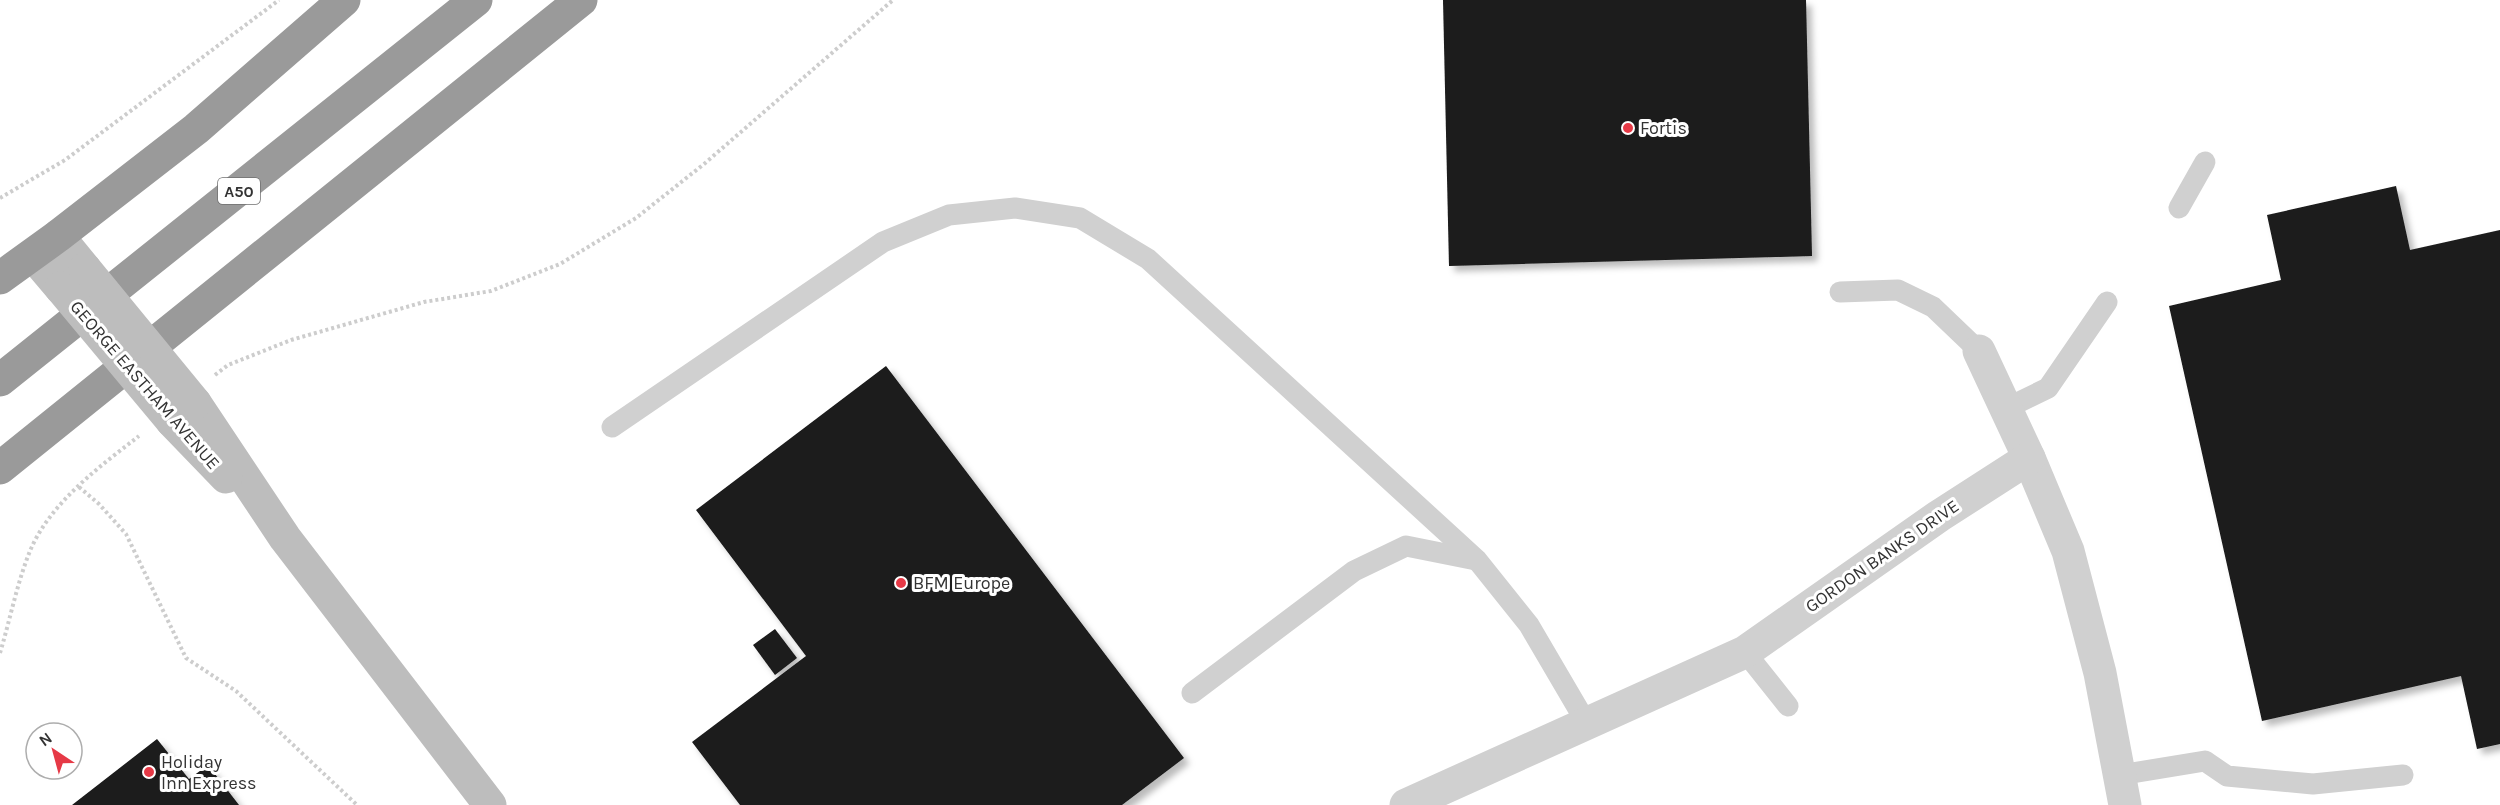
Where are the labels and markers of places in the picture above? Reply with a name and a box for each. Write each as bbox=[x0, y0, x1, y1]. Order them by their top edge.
place label: Fortis bbox=[1640, 117, 1687, 139]
marker: Fortis bbox=[1621, 121, 1635, 135]
place label: BFM Europe bbox=[913, 572, 1010, 594]
marker: BFM Europe bbox=[894, 576, 908, 590]
place label: Holiday Inn Express bbox=[161, 751, 257, 794]
marker: Holiday Inn Express bbox=[142, 765, 156, 779]

